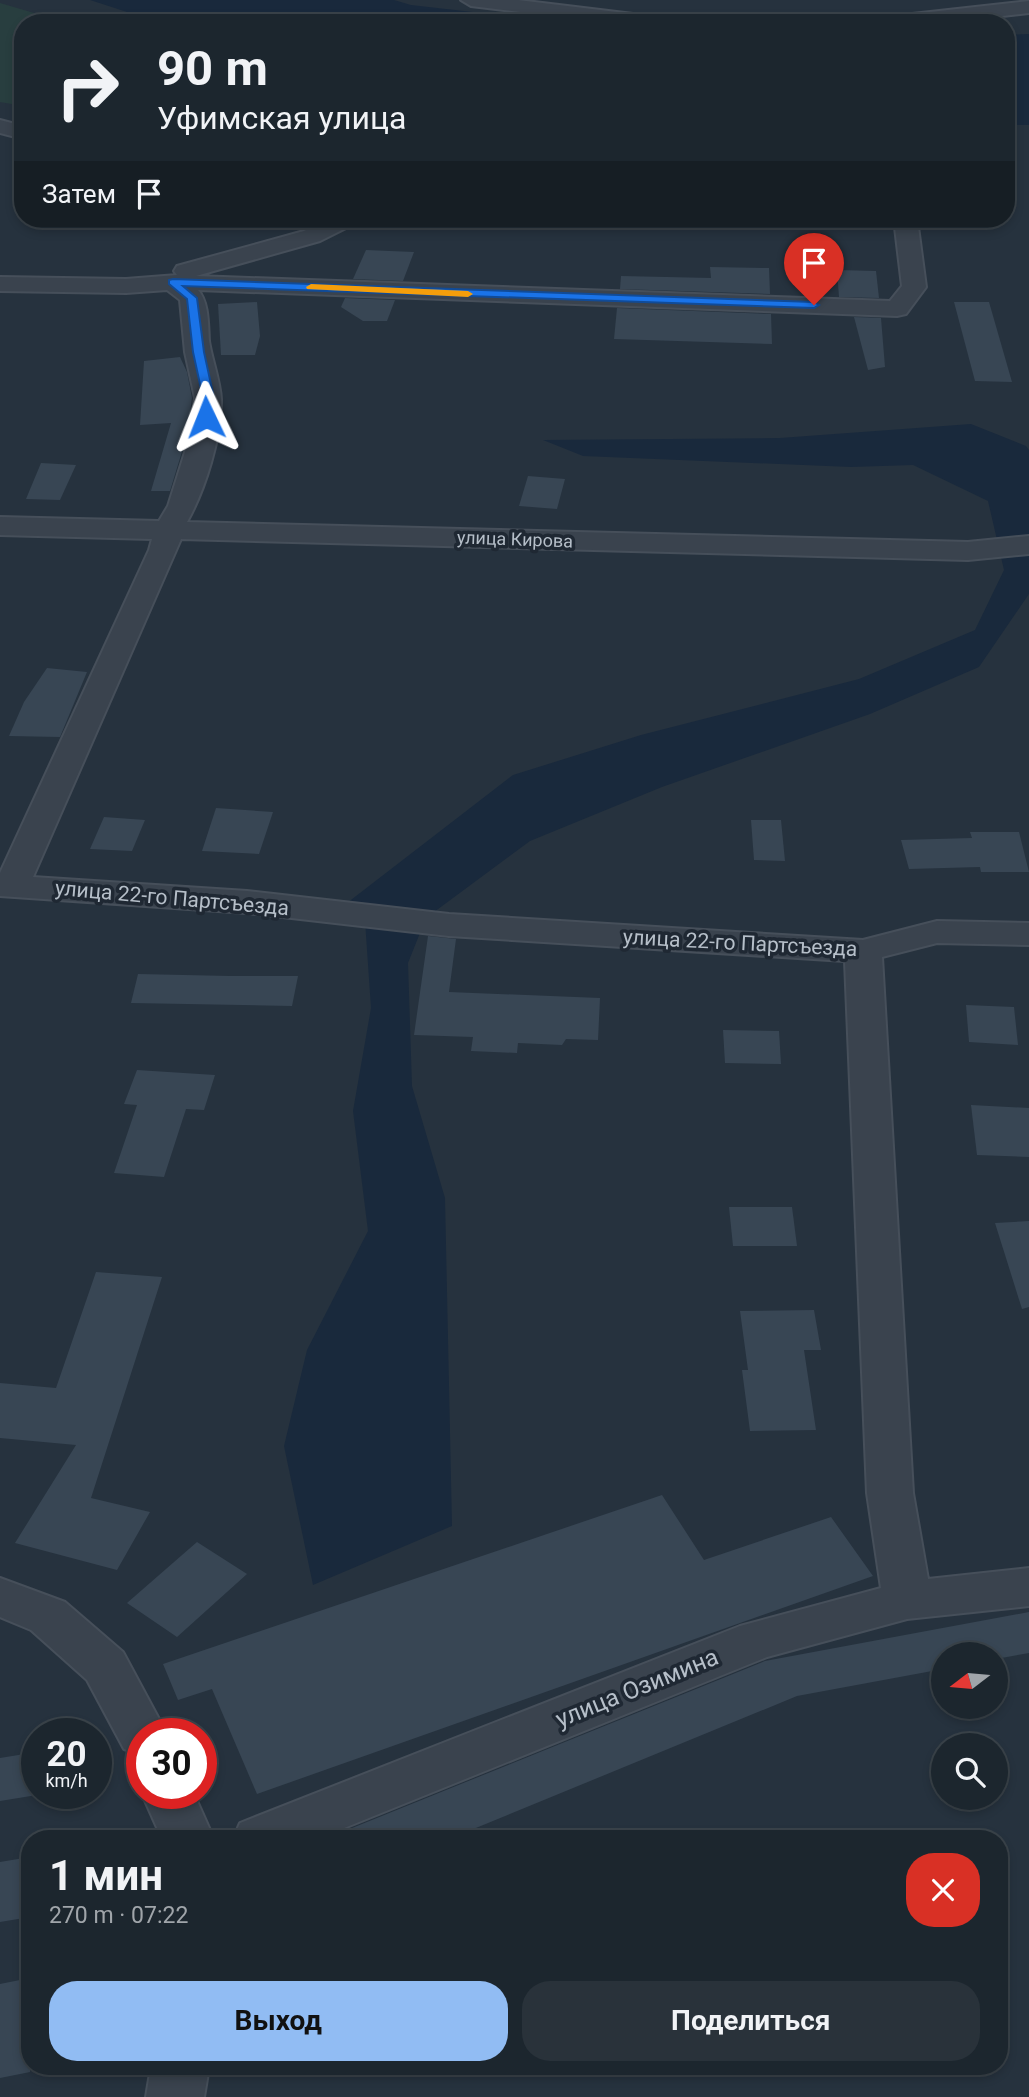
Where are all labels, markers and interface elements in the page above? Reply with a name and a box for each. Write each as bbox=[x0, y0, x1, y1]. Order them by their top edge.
text: 90 m bbox=[157, 40, 268, 97]
icon: right bbox=[42, 42, 133, 133]
text: Уфимская улица bbox=[157, 99, 406, 137]
icon: arrive bbox=[130, 175, 168, 213]
text: Затем bbox=[42, 179, 116, 209]
pin bbox=[784, 233, 844, 305]
icon: arrive bbox=[795, 244, 833, 282]
position arrow bbox=[169, 380, 243, 454]
street label: улица Кирова bbox=[457, 526, 573, 552]
street label: улица 22-го Партсъезда bbox=[54, 876, 290, 920]
street label: улица 22-го Партсъезда bbox=[622, 925, 858, 961]
north arrow bbox=[931, 1642, 1008, 1718]
map controls bbox=[931, 1642, 1008, 1810]
street label: улица Озимина bbox=[552, 1643, 722, 1733]
speed limit sign: 30 bbox=[126, 1718, 217, 1809]
button: search bbox=[931, 1733, 1008, 1810]
text: 20 bbox=[46, 1734, 87, 1775]
text: km/h bbox=[45, 1770, 88, 1791]
text: 1 мин bbox=[49, 1851, 163, 1900]
button: close bbox=[906, 1853, 980, 1927]
text: 270 m · 07:22 bbox=[49, 1902, 188, 1929]
button: Выход bbox=[49, 1981, 508, 2061]
button: Поделиться bbox=[522, 1981, 980, 2061]

